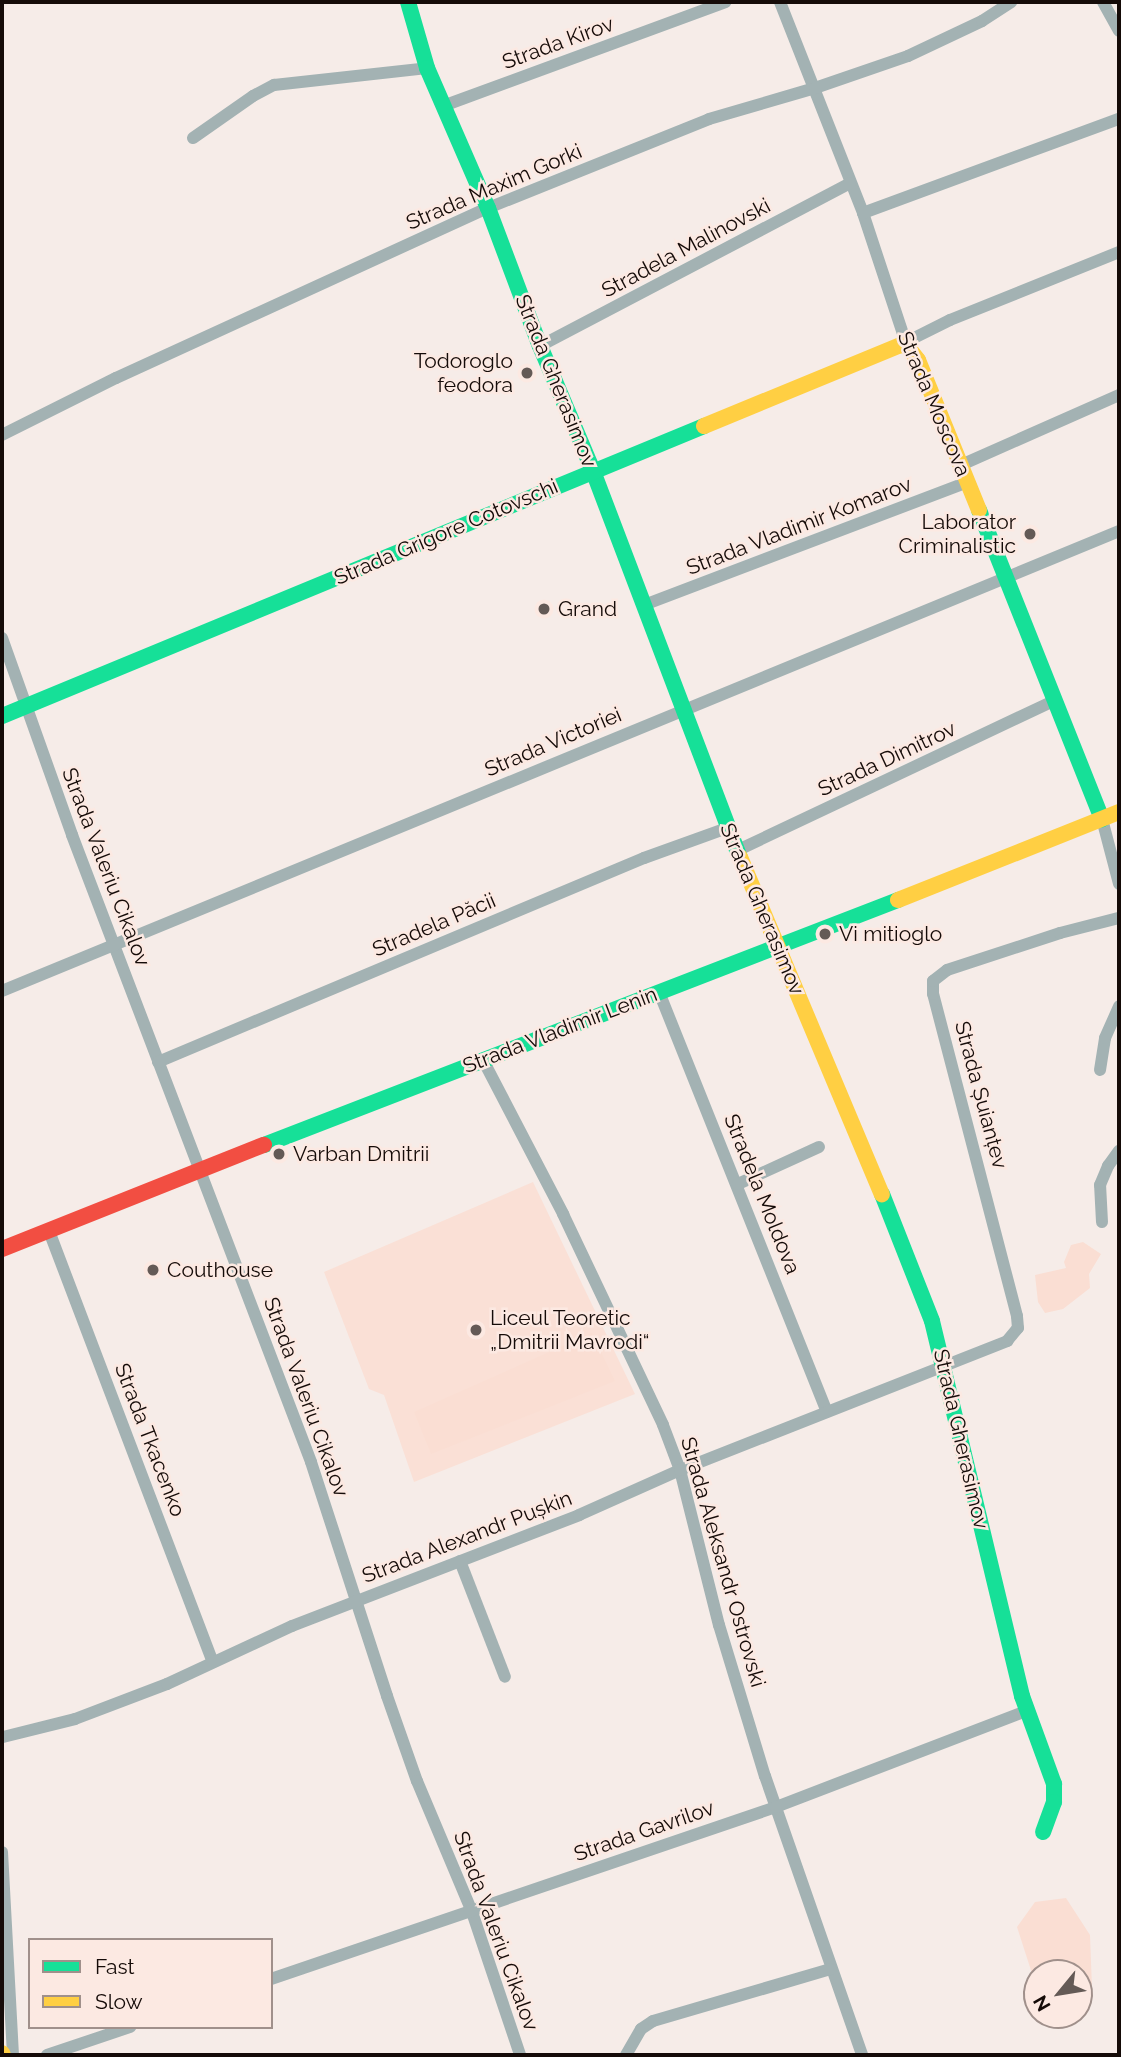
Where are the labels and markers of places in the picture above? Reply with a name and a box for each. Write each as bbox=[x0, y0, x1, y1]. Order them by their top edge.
place label: Todoroglo feodora bbox=[414, 348, 513, 398]
marker: Todoroglo feodora bbox=[519, 365, 535, 381]
place label: Laborator Criminalistic bbox=[899, 509, 1016, 559]
marker: Laborator Criminalistic bbox=[1022, 526, 1038, 542]
place label: Grand bbox=[558, 596, 617, 622]
marker: Grand bbox=[536, 601, 552, 617]
place label: Vi mitioglo bbox=[839, 921, 942, 947]
marker: Vi mitioglo bbox=[817, 926, 833, 942]
place label: Varban Dmitrii bbox=[293, 1141, 429, 1167]
marker: Varban Dmitrii bbox=[271, 1146, 287, 1162]
place label: Couthouse bbox=[167, 1257, 273, 1283]
marker: Couthouse bbox=[145, 1262, 161, 1278]
place label: Liceul Teoretic „Dmitrii Mavrodi“ bbox=[490, 1305, 649, 1355]
marker: Liceul Teoretic „Dmitrii Mavrodi“ bbox=[468, 1322, 484, 1338]

